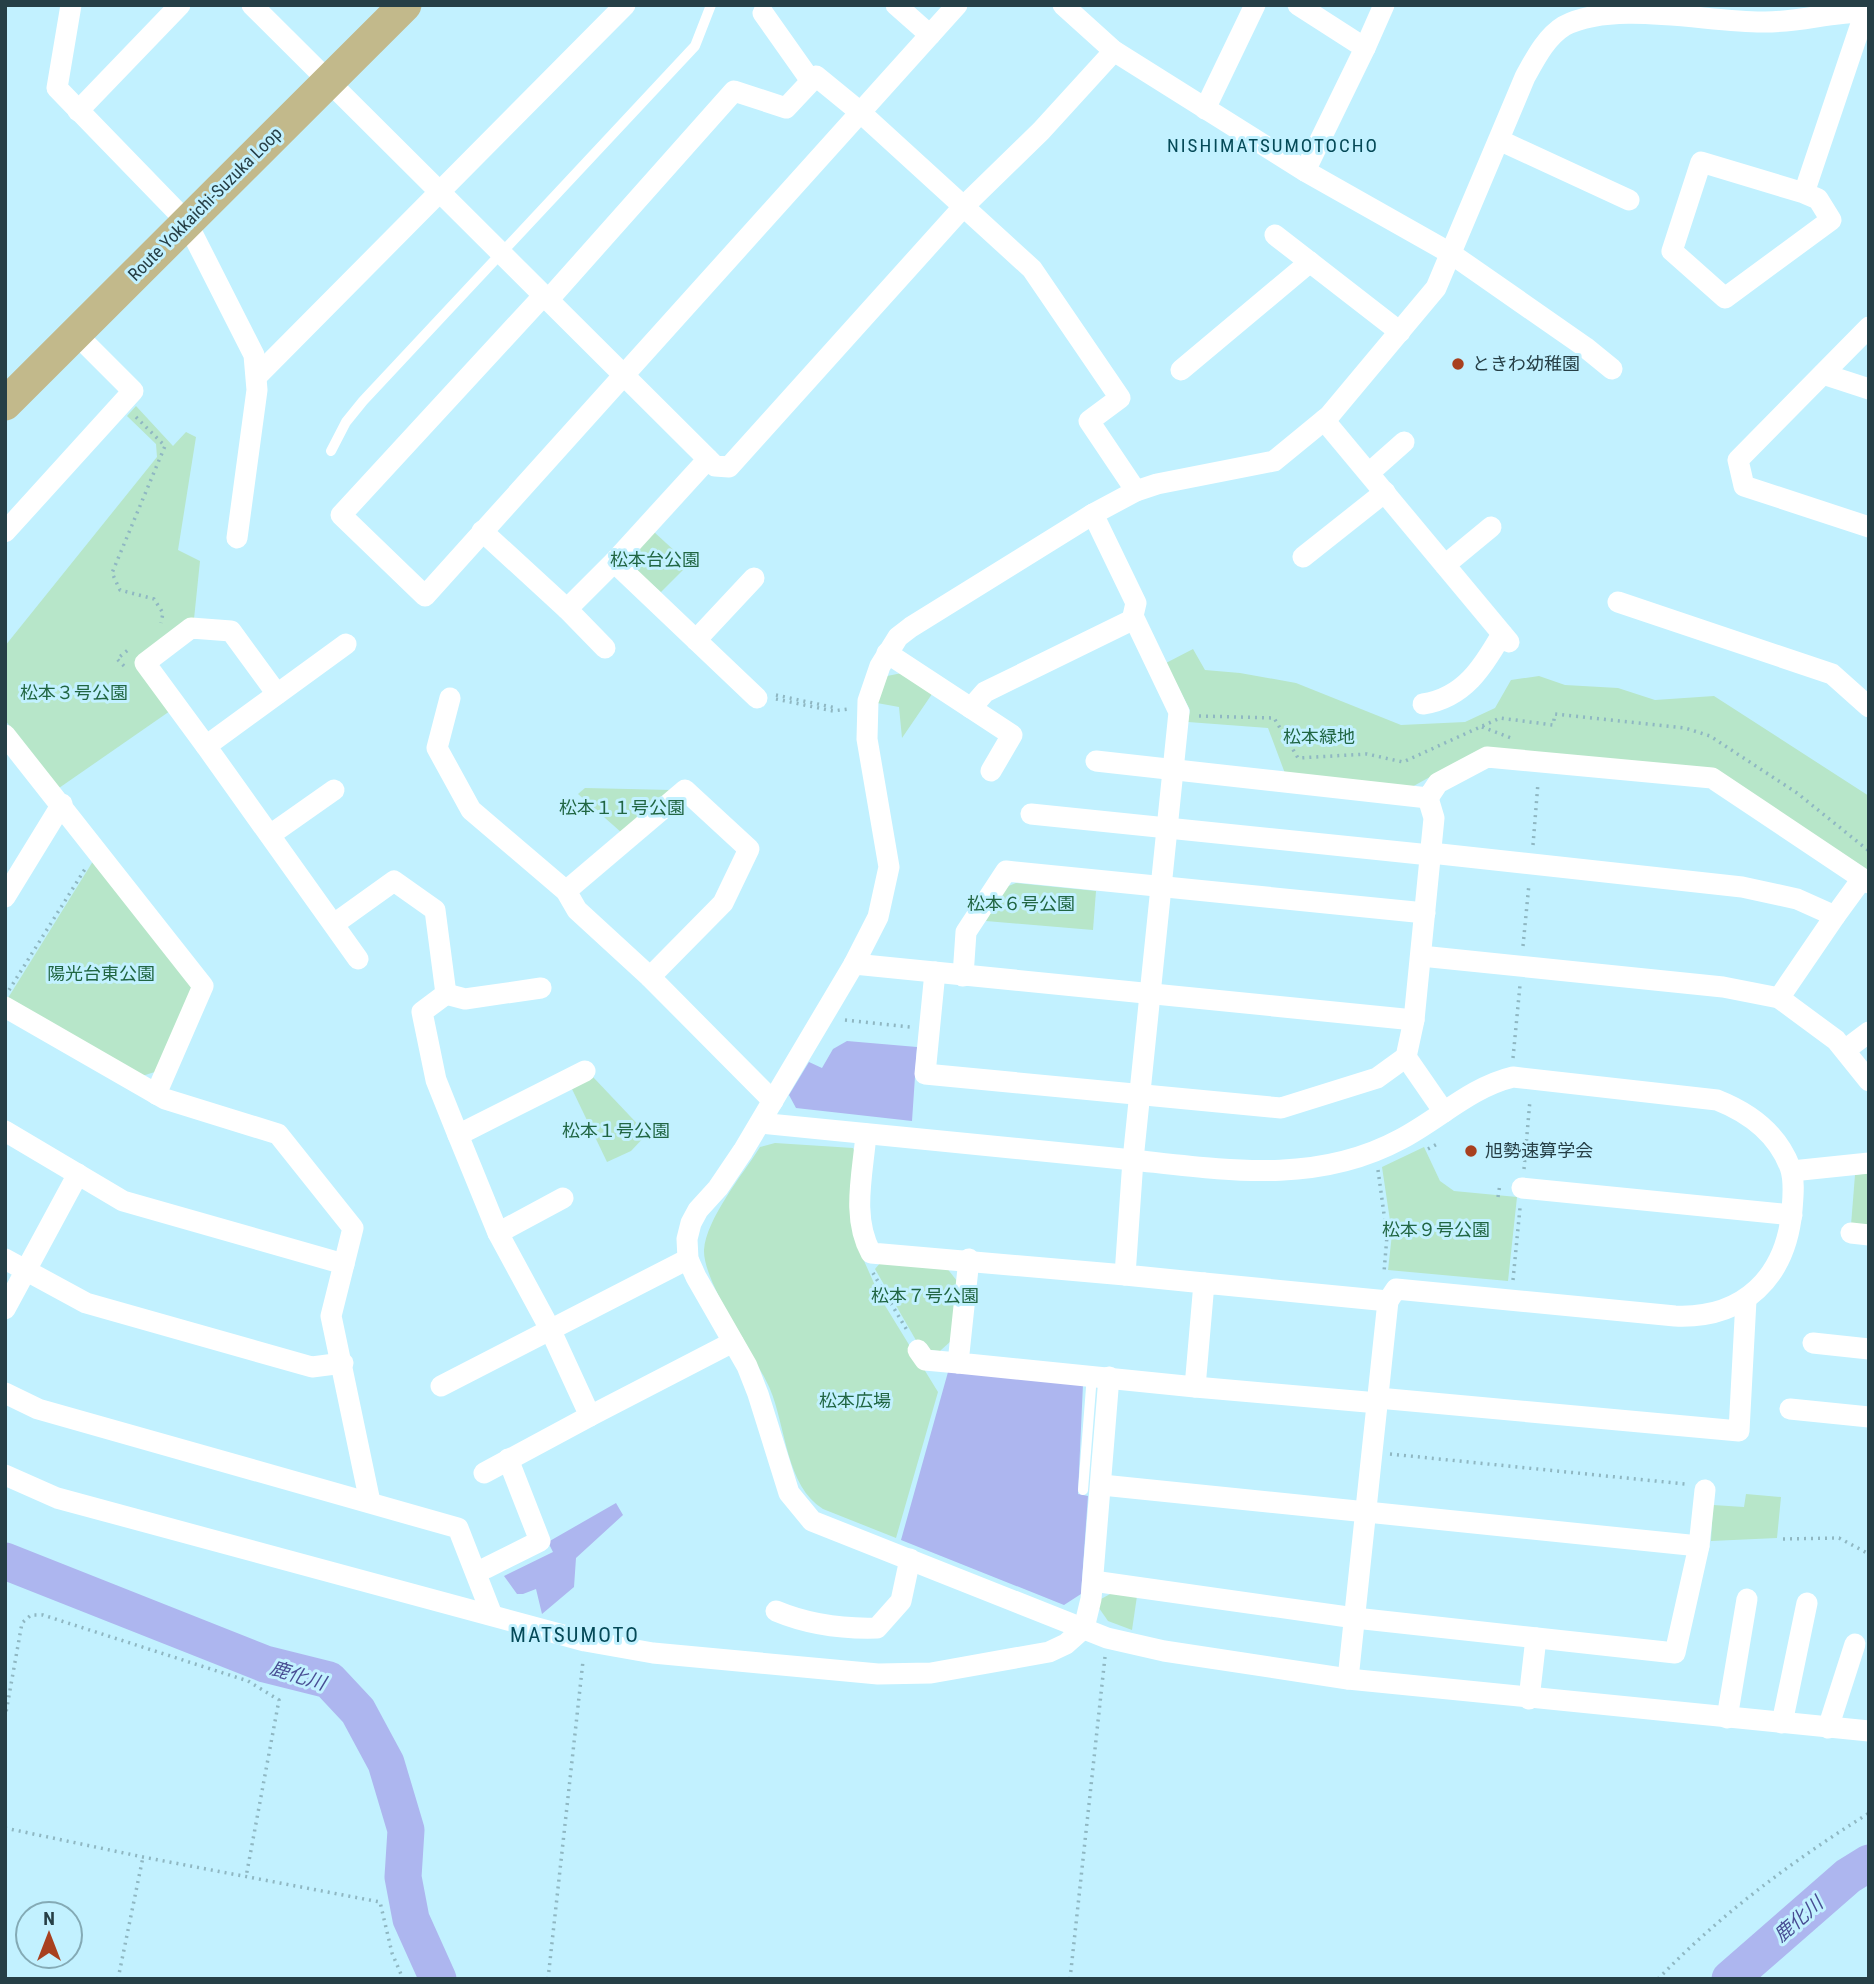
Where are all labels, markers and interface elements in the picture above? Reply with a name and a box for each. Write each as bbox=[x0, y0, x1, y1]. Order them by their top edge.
street label: Route Yokkaichi-Suzuka Loop bbox=[123, 122, 286, 285]
district label: NISHIMATSUMOTOCHO bbox=[1167, 134, 1379, 157]
place label: ときわ幼稚園 bbox=[1472, 353, 1580, 374]
marker: ときわ幼稚園 bbox=[1450, 356, 1466, 372]
park label: 松本台公園 bbox=[610, 549, 700, 570]
park label: 松本３号公園 bbox=[20, 682, 128, 703]
park label: 松本緑地 bbox=[1283, 726, 1355, 747]
park label: 松本１１号公園 bbox=[559, 797, 685, 818]
park label: 松本６号公園 bbox=[967, 893, 1075, 914]
park label: 陽光台東公園 bbox=[47, 963, 155, 984]
park label: 松本１号公園 bbox=[562, 1120, 670, 1141]
place label: 旭勢速算学会 bbox=[1485, 1140, 1593, 1161]
marker: 旭勢速算学会 bbox=[1463, 1143, 1479, 1159]
park label: 松本９号公園 bbox=[1382, 1219, 1490, 1240]
park label: 松本７号公園 bbox=[871, 1285, 979, 1306]
park label: 松本広場 bbox=[819, 1390, 891, 1411]
district label: MATSUMOTO bbox=[510, 1623, 640, 1647]
water label: 鹿化川 bbox=[267, 1656, 330, 1695]
water label: 鹿化川 bbox=[1769, 1891, 1829, 1947]
north arrow bbox=[14, 1900, 84, 1970]
text: N bbox=[43, 1907, 55, 1930]

